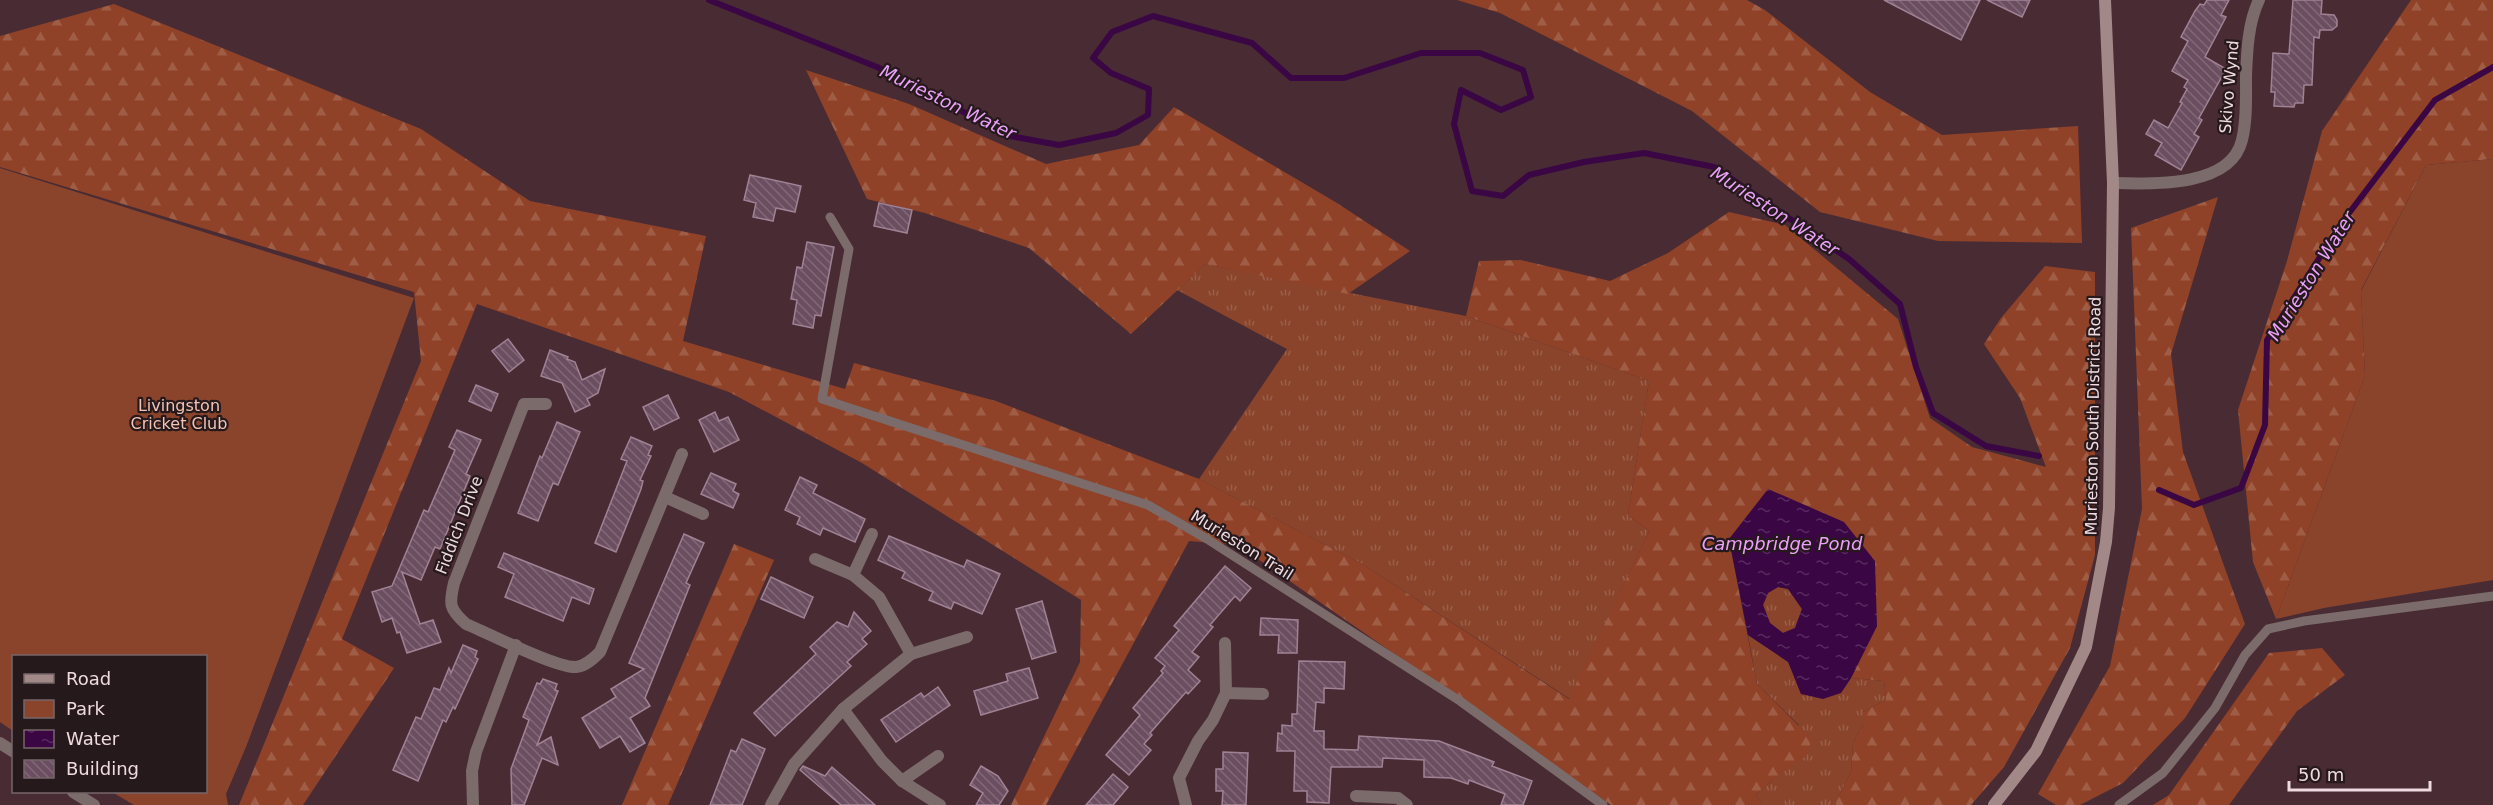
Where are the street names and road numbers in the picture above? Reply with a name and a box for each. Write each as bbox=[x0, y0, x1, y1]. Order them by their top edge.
street label: Skivo Wynd bbox=[2215, 40, 2243, 134]
street label: Murieston South District Road bbox=[2081, 296, 2105, 536]
street label: Fiddich Drive bbox=[432, 473, 486, 577]
street label: Murieston Trail bbox=[1187, 506, 1297, 584]

